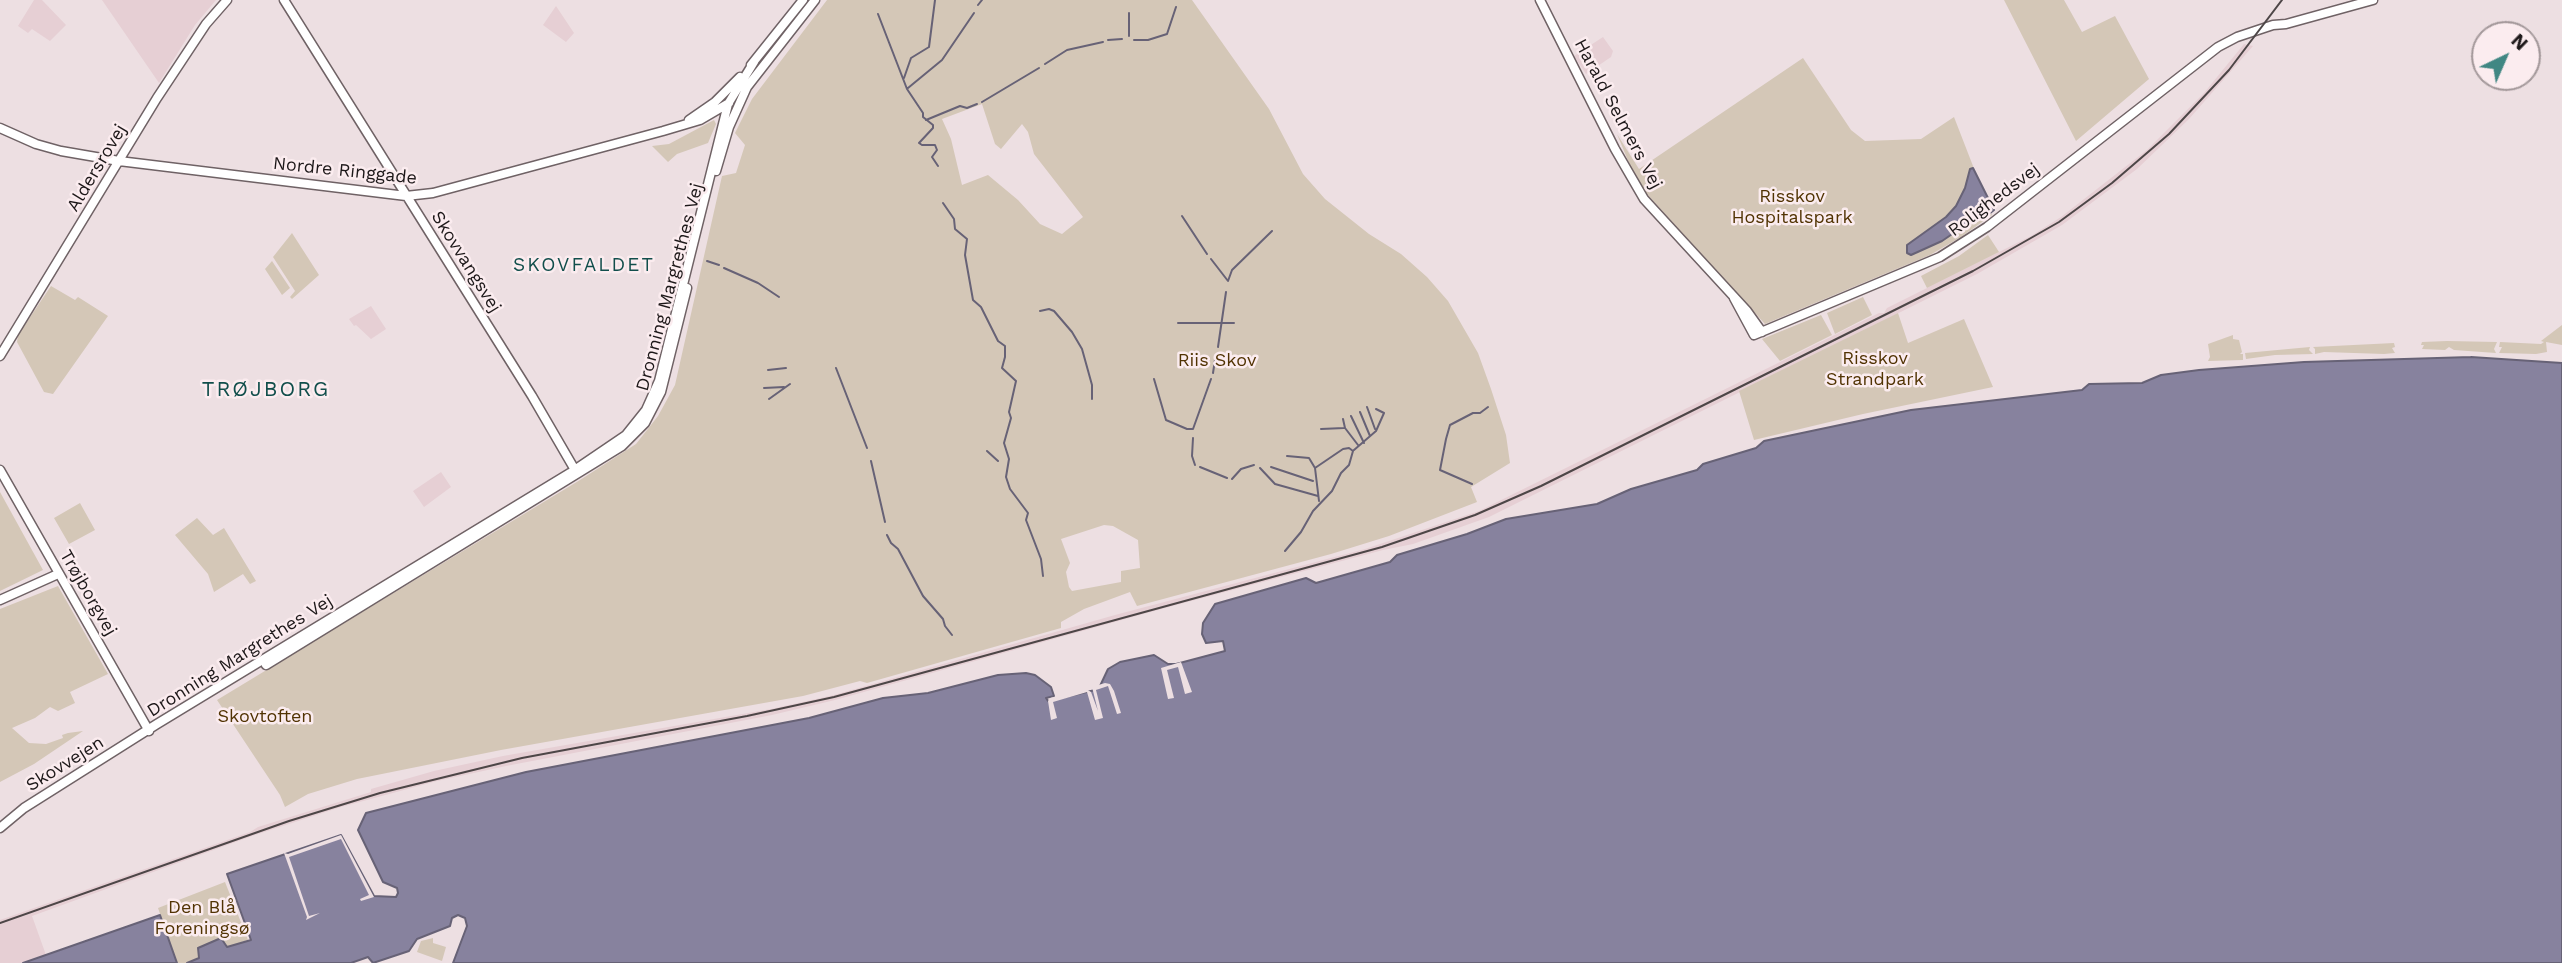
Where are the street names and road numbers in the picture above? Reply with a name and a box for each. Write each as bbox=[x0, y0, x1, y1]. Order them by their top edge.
street label: Harald Selmers Vej bbox=[1569, 35, 1667, 193]
street label: Aldersrovej bbox=[63, 120, 131, 216]
street label: Nordre Ringgade bbox=[272, 153, 418, 189]
street label: Rolighedsvej bbox=[1944, 159, 2044, 241]
street label: Dronning Margrethes Vej bbox=[632, 181, 708, 393]
street label: Skovvangsvej bbox=[426, 207, 506, 317]
street label: Trøjborgvej bbox=[55, 546, 121, 640]
street label: Dronning Margrethes Vej bbox=[143, 590, 337, 722]
street label: Skovvejen bbox=[22, 732, 108, 796]

